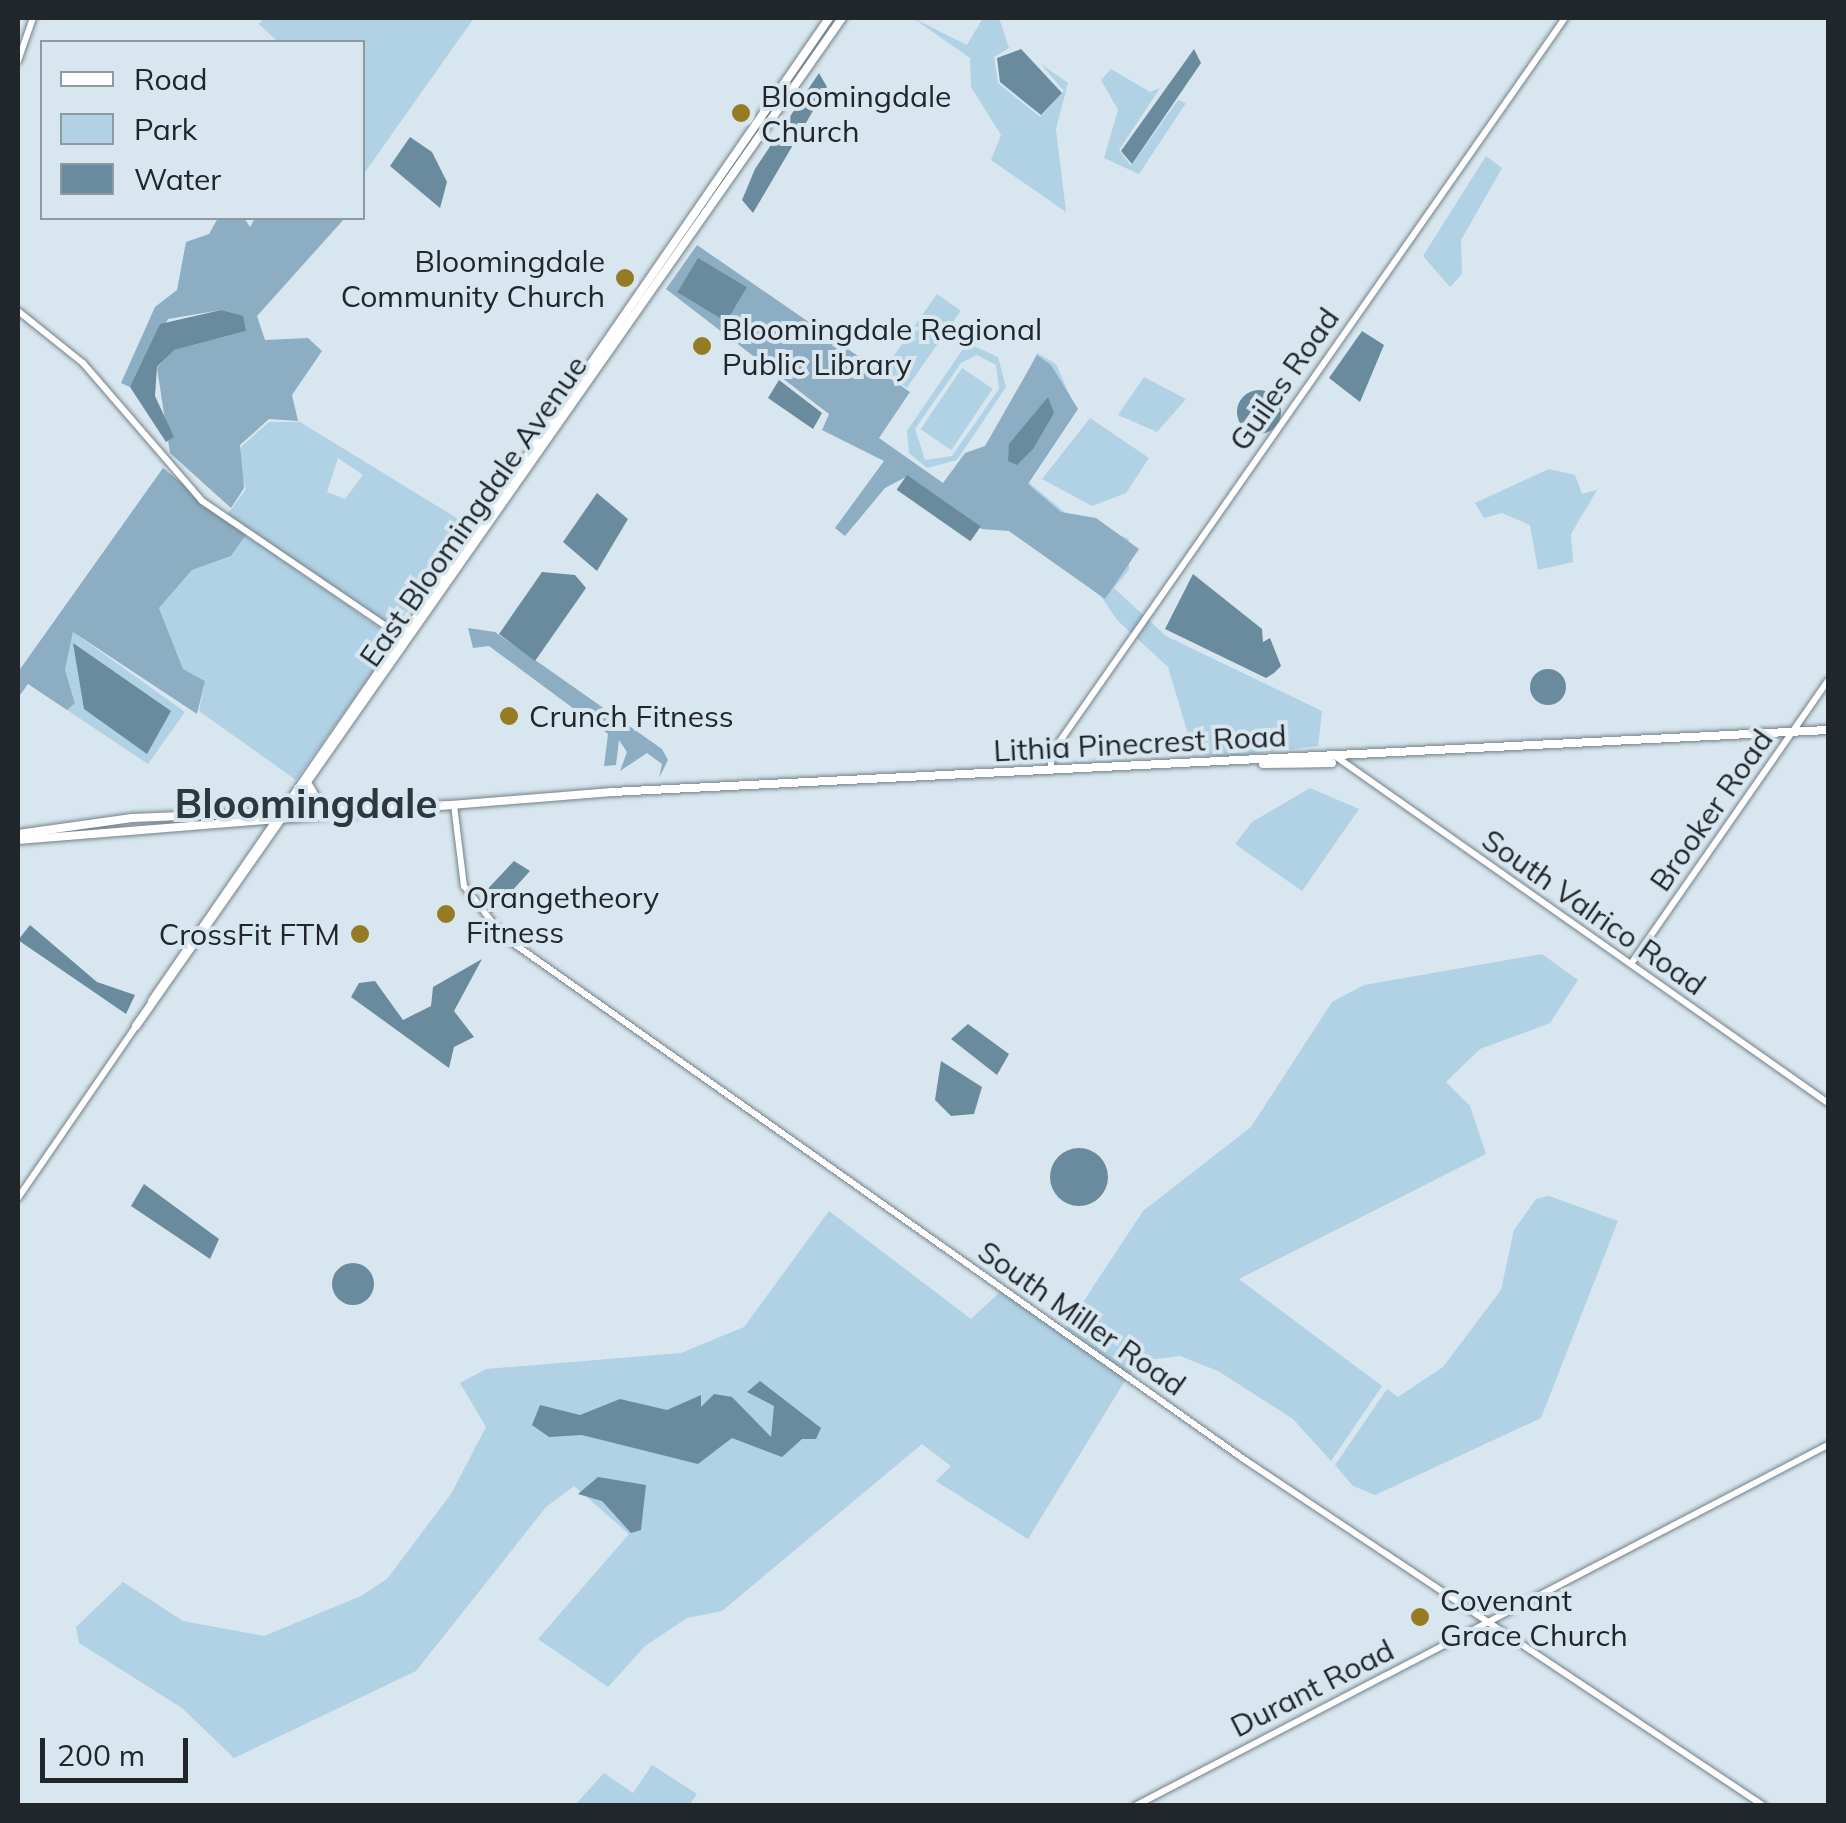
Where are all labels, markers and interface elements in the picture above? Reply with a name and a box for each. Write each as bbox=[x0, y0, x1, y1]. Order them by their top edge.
legend bbox=[40, 40, 365, 220]
text: Road bbox=[134, 60, 208, 98]
place label: Bloomingdale Church bbox=[761, 78, 951, 148]
marker: Bloomingdale Church bbox=[730, 102, 752, 124]
text: Park bbox=[134, 110, 197, 148]
text: Water bbox=[134, 160, 221, 198]
place label: Bloomingdale Community Church bbox=[341, 243, 605, 314]
marker: Bloomingdale Community Church bbox=[614, 267, 636, 289]
street label: Guiles Road bbox=[1222, 301, 1346, 457]
place label: Bloomingdale Regional Public Library bbox=[722, 311, 1042, 382]
marker: Bloomingdale Regional Public Library bbox=[691, 335, 713, 357]
street label: East Bloomingdale Avenue bbox=[352, 349, 594, 673]
place label: Crunch Fitness bbox=[529, 698, 734, 734]
marker: Crunch Fitness bbox=[498, 705, 520, 727]
street label: Lithia Pinecrest Road bbox=[992, 717, 1288, 769]
street label: Brooker Road bbox=[1642, 722, 1780, 898]
district label: Bloomingdale bbox=[175, 779, 437, 827]
street label: South Valrico Road bbox=[1475, 821, 1713, 1003]
place label: Orangetheory Fitness bbox=[466, 879, 659, 950]
marker: Orangetheory Fitness bbox=[435, 903, 457, 925]
place label: CrossFit FTM bbox=[159, 916, 340, 952]
marker: CrossFit FTM bbox=[349, 923, 371, 945]
street label: South Miller Road bbox=[971, 1233, 1193, 1403]
place label: Covenant Grace Church bbox=[1440, 1582, 1628, 1652]
marker: Covenant Grace Church bbox=[1409, 1606, 1431, 1628]
street label: Durant Road bbox=[1225, 1632, 1399, 1744]
scale bar bbox=[45, 1718, 192, 1780]
text: 200 m bbox=[57, 1736, 145, 1774]

